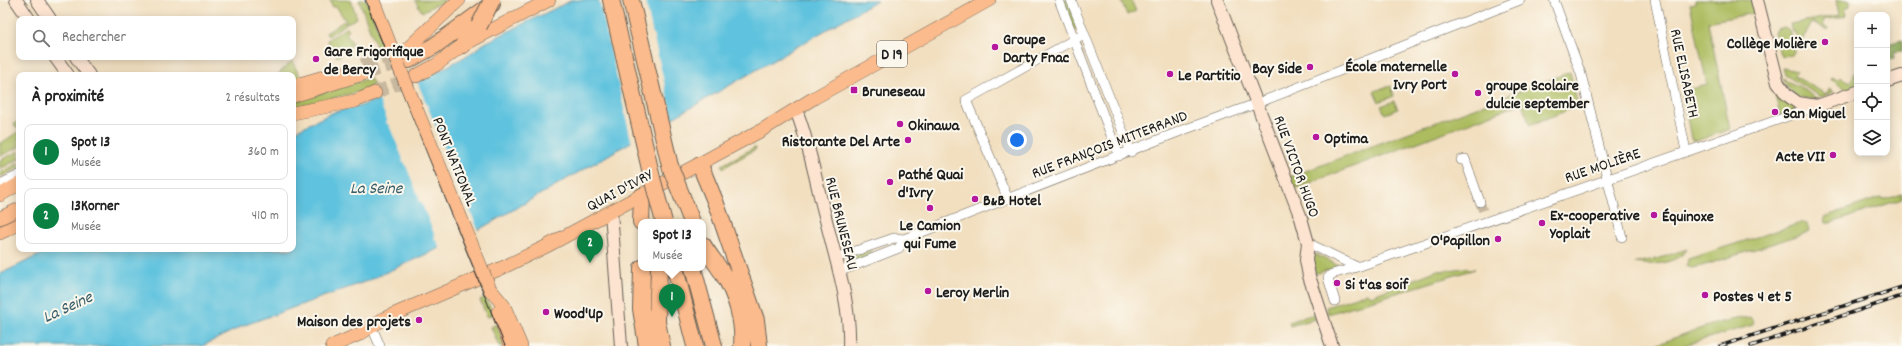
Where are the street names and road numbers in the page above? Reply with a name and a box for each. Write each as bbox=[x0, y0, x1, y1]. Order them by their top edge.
street label: RUE ELISABETH bbox=[1663, 27, 1704, 120]
road number: D 19 bbox=[877, 41, 907, 67]
street label: RUE FRANÇOIS MITTERRAND bbox=[1029, 105, 1191, 186]
street label: RUE VICTOR HUGO bbox=[1267, 113, 1325, 221]
street label: PONT NATIONAL bbox=[425, 114, 482, 211]
street label: RUE MOLIÈRE bbox=[1562, 142, 1645, 190]
street label: QUAI D'IVRY bbox=[583, 164, 658, 218]
street label: RUE BRUNESEAU bbox=[818, 175, 863, 273]

